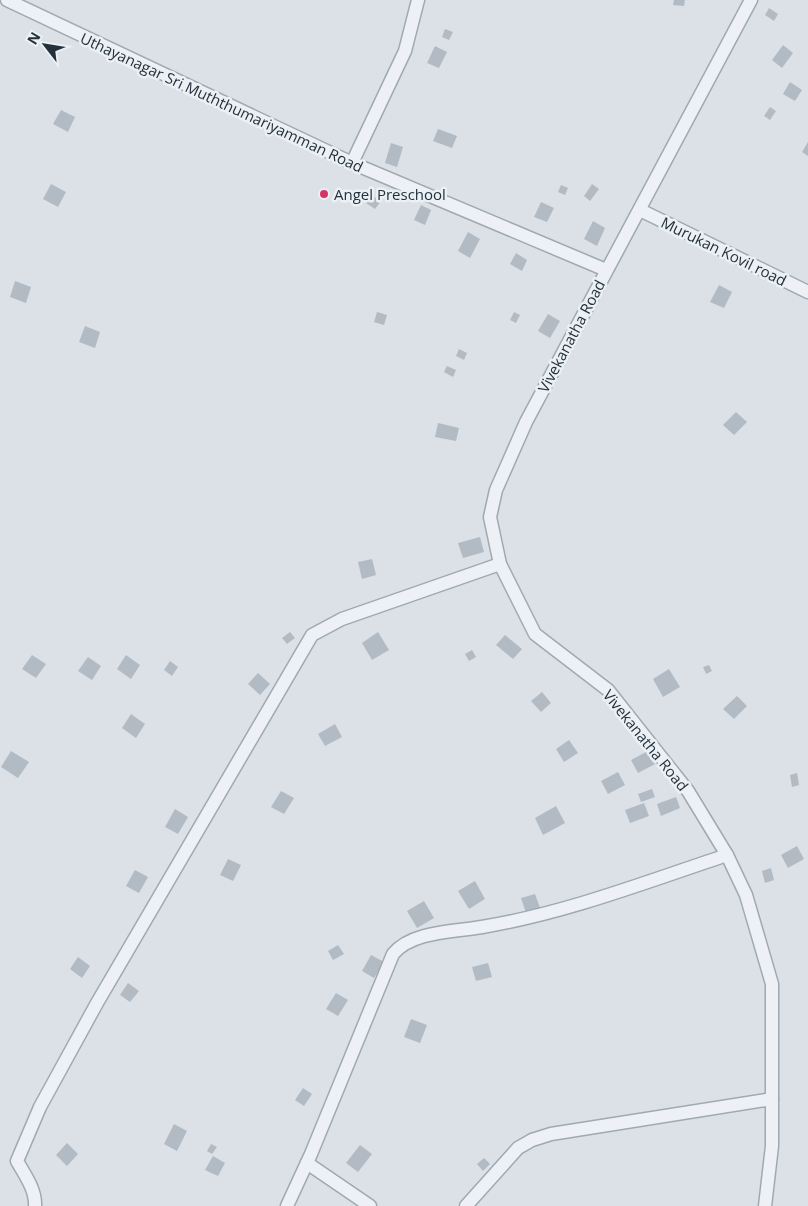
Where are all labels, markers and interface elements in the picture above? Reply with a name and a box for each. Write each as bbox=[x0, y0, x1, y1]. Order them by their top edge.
north arrow bbox=[20, 20, 70, 70]
street label: Uthayanagar Sri Muththumariyamman Road bbox=[77, 27, 367, 177]
text: N bbox=[22, 28, 45, 48]
place label: Angel Preschool bbox=[334, 184, 446, 204]
marker: Angel Preschool bbox=[318, 188, 330, 200]
street label: Murukan Kovil road bbox=[658, 212, 790, 290]
street label: Vivekanatha Road bbox=[533, 276, 609, 396]
street label: Vivekanatha Road bbox=[599, 685, 693, 795]

